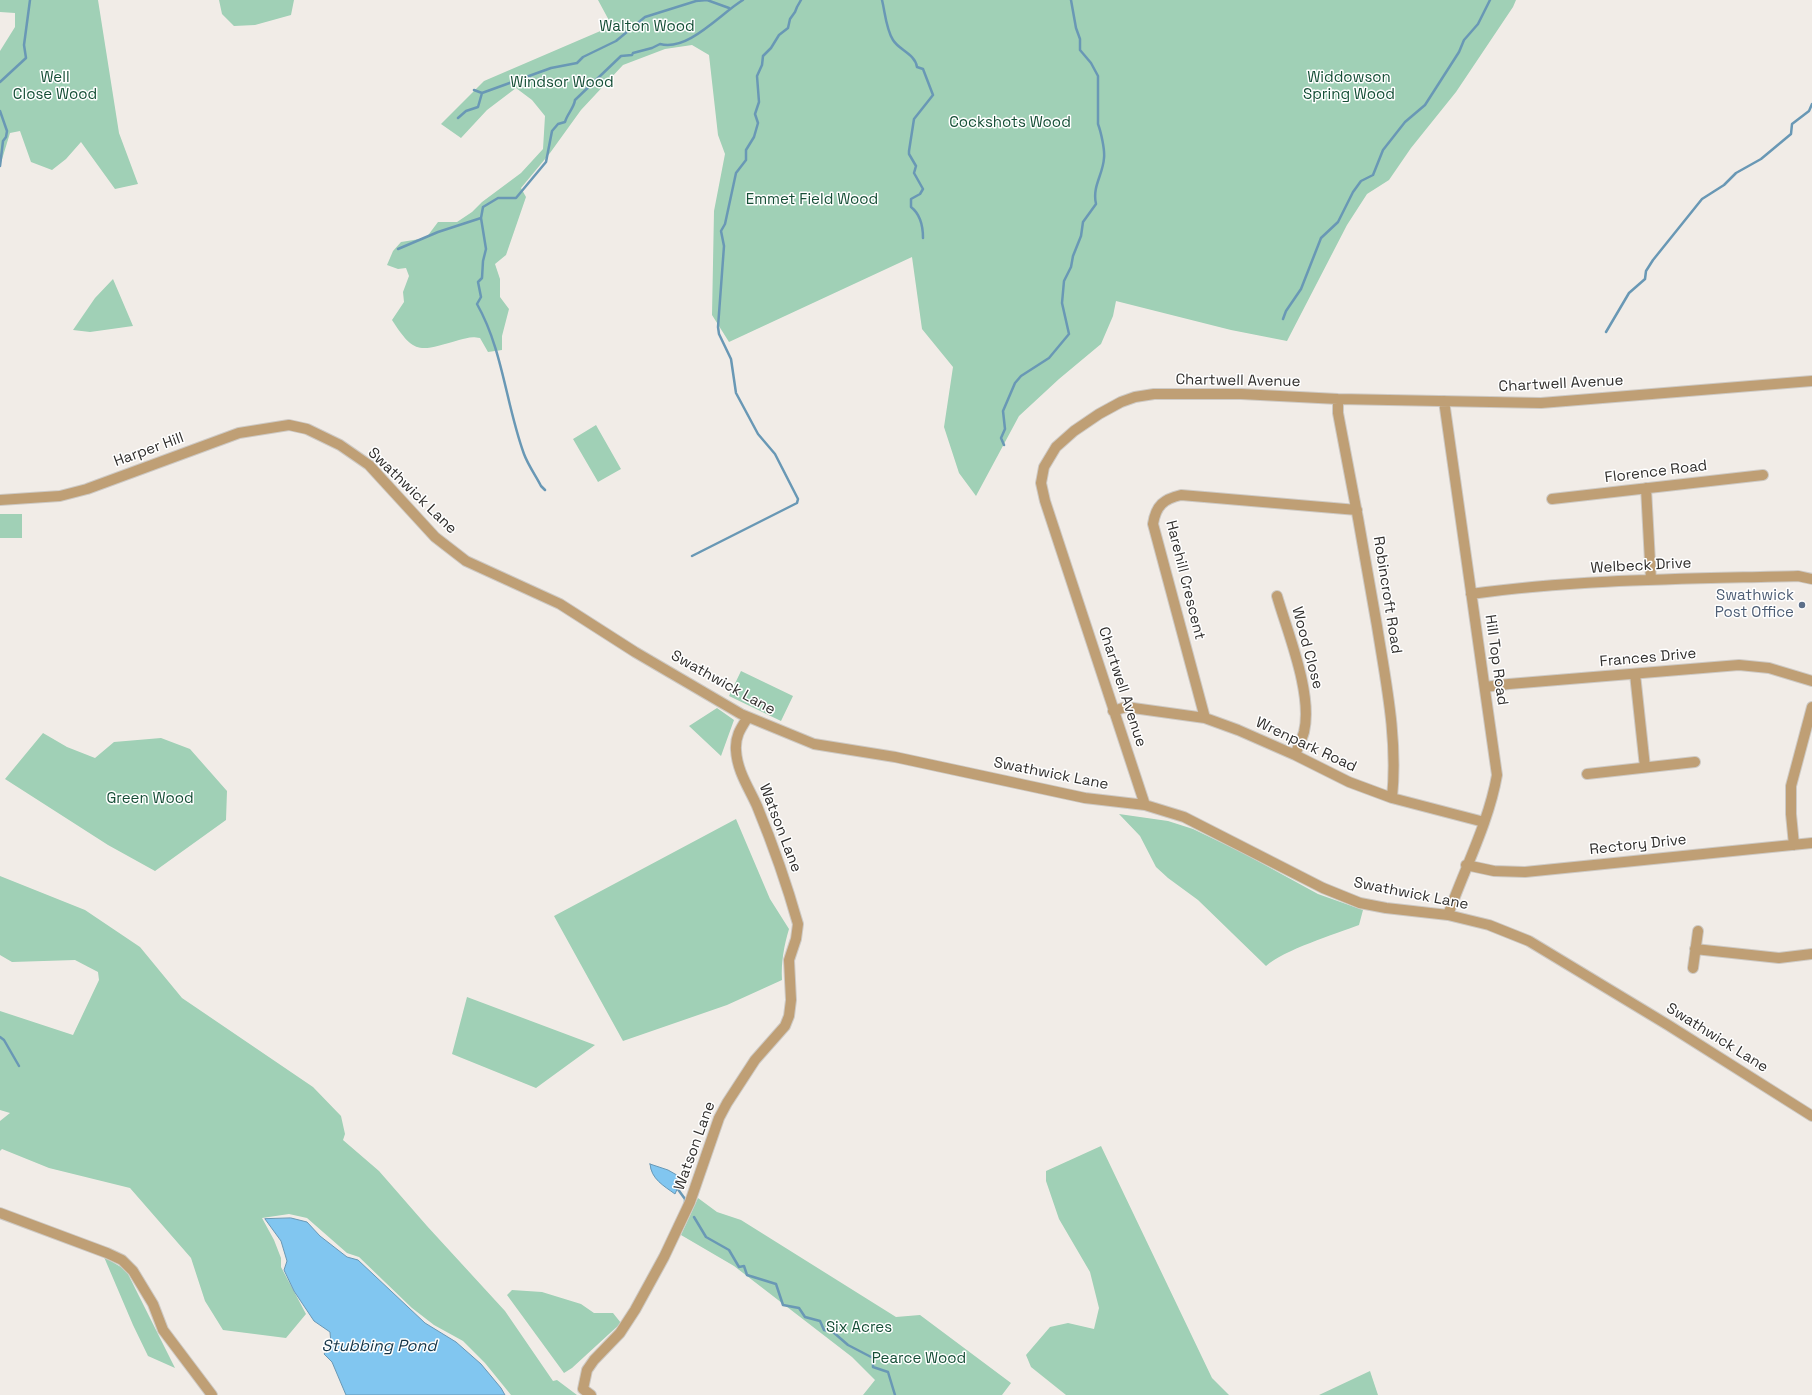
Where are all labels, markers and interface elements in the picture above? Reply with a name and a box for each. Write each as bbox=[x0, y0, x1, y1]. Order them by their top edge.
park label: Walton Wood bbox=[599, 18, 695, 36]
park label: Well Close Wood bbox=[13, 69, 97, 104]
park label: Widdowson Spring Wood bbox=[1303, 69, 1395, 104]
park label: Windsor Wood bbox=[510, 74, 614, 92]
park label: Cockshots Wood bbox=[949, 114, 1071, 132]
park label: Emmet Field Wood bbox=[746, 191, 878, 209]
street label: Chartwell Avenue bbox=[1175, 371, 1301, 391]
street label: Chartwell Avenue bbox=[1498, 372, 1624, 396]
street label: Harper Hill bbox=[112, 429, 186, 471]
street label: Swathwick Lane bbox=[364, 444, 460, 538]
street label: Florence Road bbox=[1604, 457, 1708, 487]
street label: Harehill Crescent bbox=[1161, 518, 1209, 642]
street label: Robincroft Road bbox=[1369, 535, 1405, 655]
street label: Welbeck Drive bbox=[1590, 554, 1692, 578]
place label: Swathwick Post Office bbox=[1715, 587, 1794, 622]
marker: Swathwick Post Office bbox=[1797, 600, 1807, 610]
street label: Wood Close bbox=[1287, 605, 1327, 691]
street label: Hill Top Road bbox=[1481, 613, 1511, 707]
street label: Chartwell Avenue bbox=[1094, 625, 1150, 749]
street label: Frances Drive bbox=[1599, 645, 1697, 671]
street label: Swathwick Lane bbox=[668, 647, 778, 719]
street label: Wrenpark Road bbox=[1253, 714, 1359, 776]
street label: Swathwick Lane bbox=[992, 754, 1110, 794]
street label: Watson Lane bbox=[755, 781, 805, 875]
park label: Green Wood bbox=[106, 790, 194, 808]
street label: Rectory Drive bbox=[1589, 831, 1687, 859]
street label: Swathwick Lane bbox=[1352, 874, 1470, 914]
street label: Swathwick Lane bbox=[1663, 999, 1771, 1077]
street label: Watson Lane bbox=[671, 1099, 719, 1193]
park label: Six Acres bbox=[826, 1319, 892, 1337]
water label: Stubbing Pond bbox=[321, 1337, 437, 1357]
park label: Pearce Wood bbox=[872, 1350, 966, 1368]

